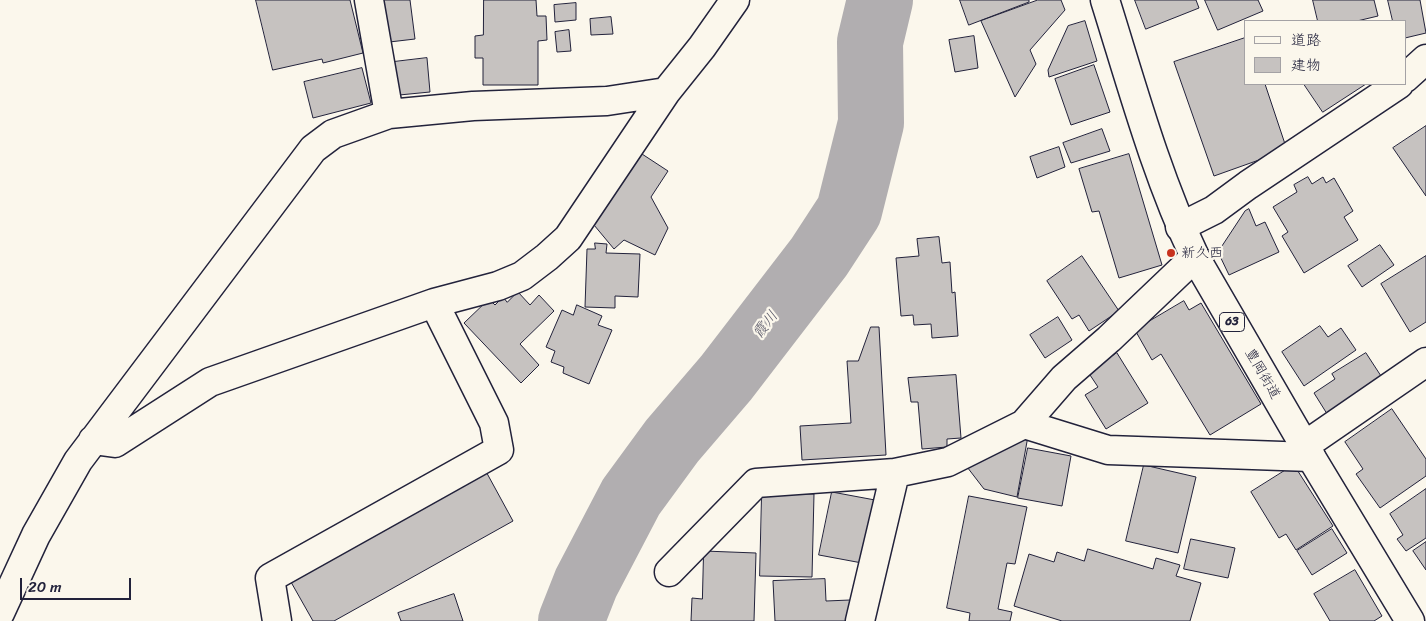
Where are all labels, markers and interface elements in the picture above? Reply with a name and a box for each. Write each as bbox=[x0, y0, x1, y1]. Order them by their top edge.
legend bbox=[1244, 20, 1406, 85]
text: 道路 bbox=[1291, 27, 1321, 53]
text: 建物 bbox=[1291, 52, 1321, 78]
place label: 新久西 bbox=[1181, 245, 1223, 261]
marker: 新久西 bbox=[1165, 247, 1177, 259]
water label: 霞川 bbox=[750, 308, 782, 342]
road number: 63 bbox=[1220, 313, 1244, 332]
street label: 豊岡街道 bbox=[1241, 346, 1283, 402]
scale bar bbox=[22, 568, 134, 600]
text: 20 m bbox=[28, 574, 62, 600]

